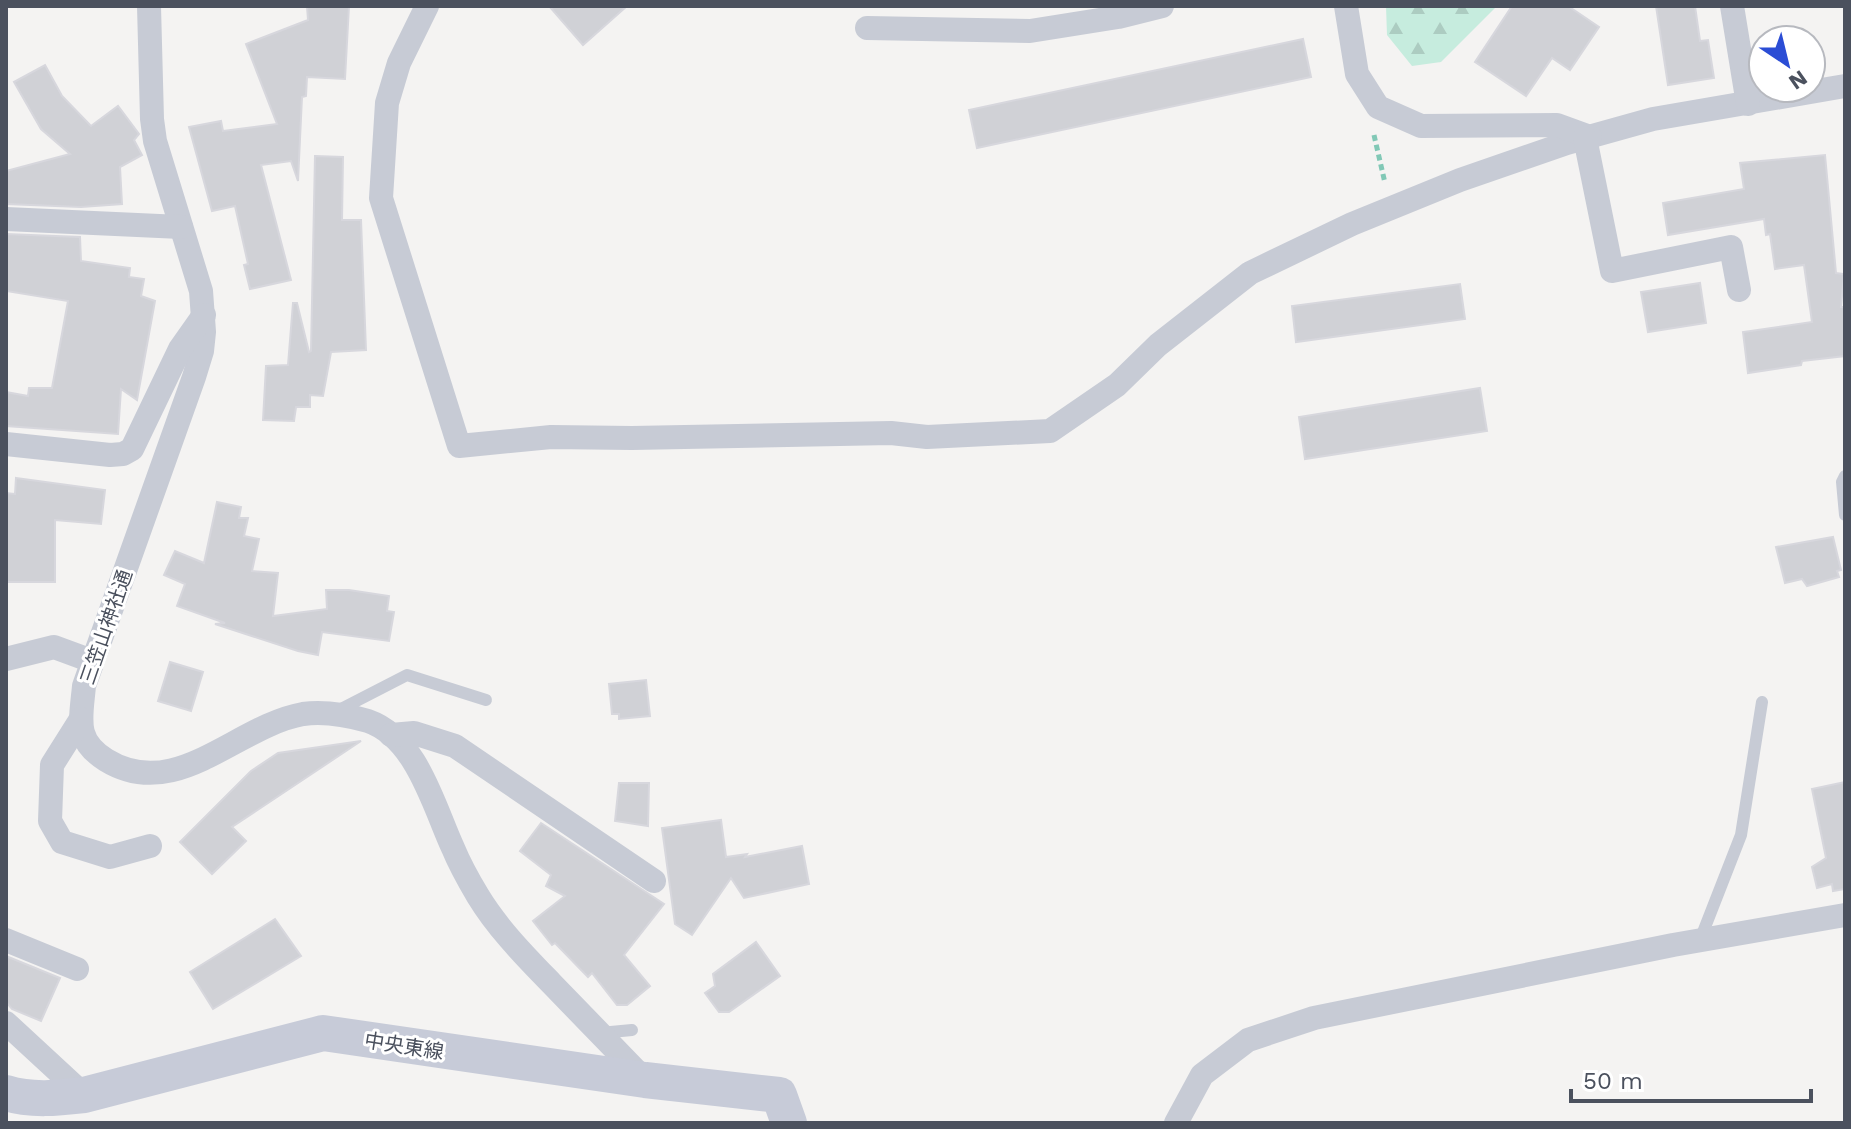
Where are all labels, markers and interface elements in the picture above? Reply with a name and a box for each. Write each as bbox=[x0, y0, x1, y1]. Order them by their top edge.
north arrow bbox=[1747, 24, 1827, 104]
text: N bbox=[1784, 65, 1812, 95]
street label: 三笠山神社通 bbox=[75, 566, 137, 688]
street label: 中央東線 bbox=[363, 1028, 445, 1064]
scale bar bbox=[1571, 1053, 1811, 1103]
text: 50 m bbox=[1583, 1067, 1643, 1095]

